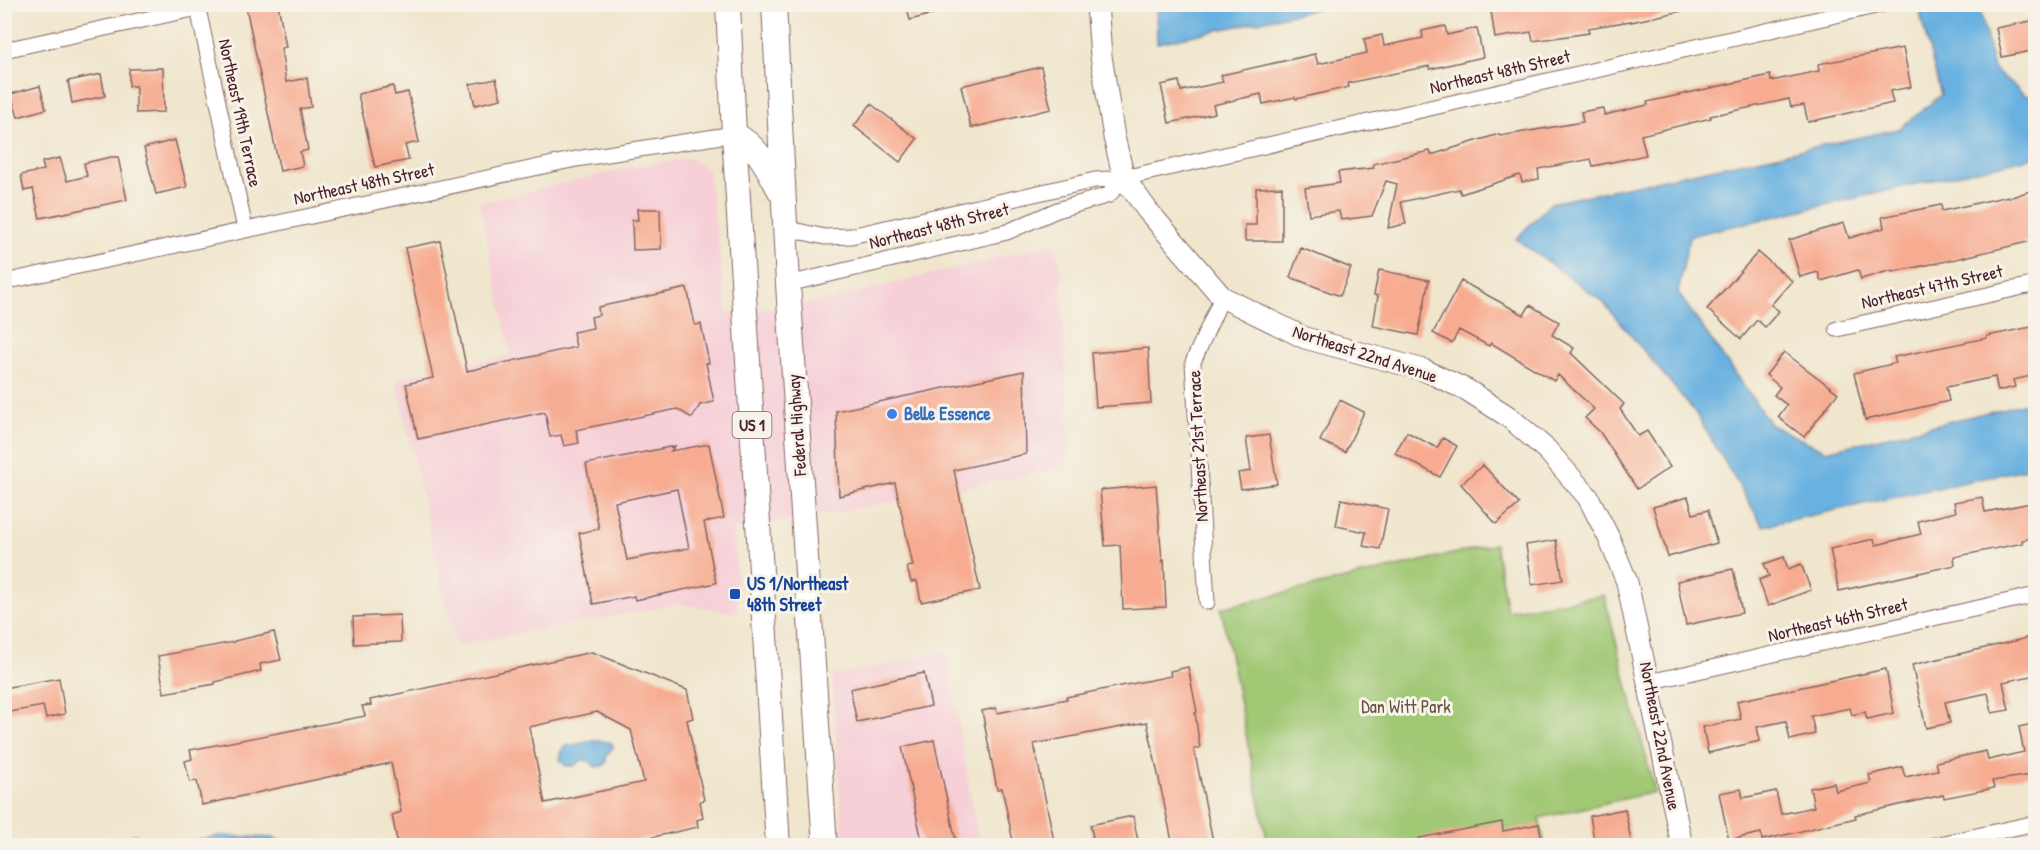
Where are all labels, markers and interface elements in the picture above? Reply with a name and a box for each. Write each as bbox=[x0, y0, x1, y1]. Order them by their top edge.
street label: Northeast 19th Terrace bbox=[213, 37, 268, 189]
street label: Northeast 48th Street bbox=[1427, 43, 1573, 100]
street label: Northeast 48th Street bbox=[291, 156, 437, 211]
street label: Northeast 48th Street bbox=[866, 196, 1012, 255]
street label: Northeast 47th Street bbox=[1859, 258, 2006, 315]
street label: Northeast 22nd Avenue bbox=[1290, 318, 1441, 389]
street label: Northeast 21st Terrace bbox=[1181, 370, 1214, 523]
street label: Federal Highway bbox=[780, 373, 813, 478]
place label: Belle Essence bbox=[904, 401, 991, 426]
marker: Belle Essence bbox=[885, 407, 899, 421]
road number: US 1 bbox=[732, 412, 771, 438]
place label: US 1/Northeast 48th Street bbox=[747, 571, 849, 617]
marker: US 1/Northeast 48th Street bbox=[728, 587, 742, 601]
street label: Northeast 46th Street bbox=[1766, 591, 1911, 648]
street label: Northeast 22nd Avenue bbox=[1634, 660, 1687, 812]
park label: Dan Witt Park bbox=[1361, 694, 1451, 719]

